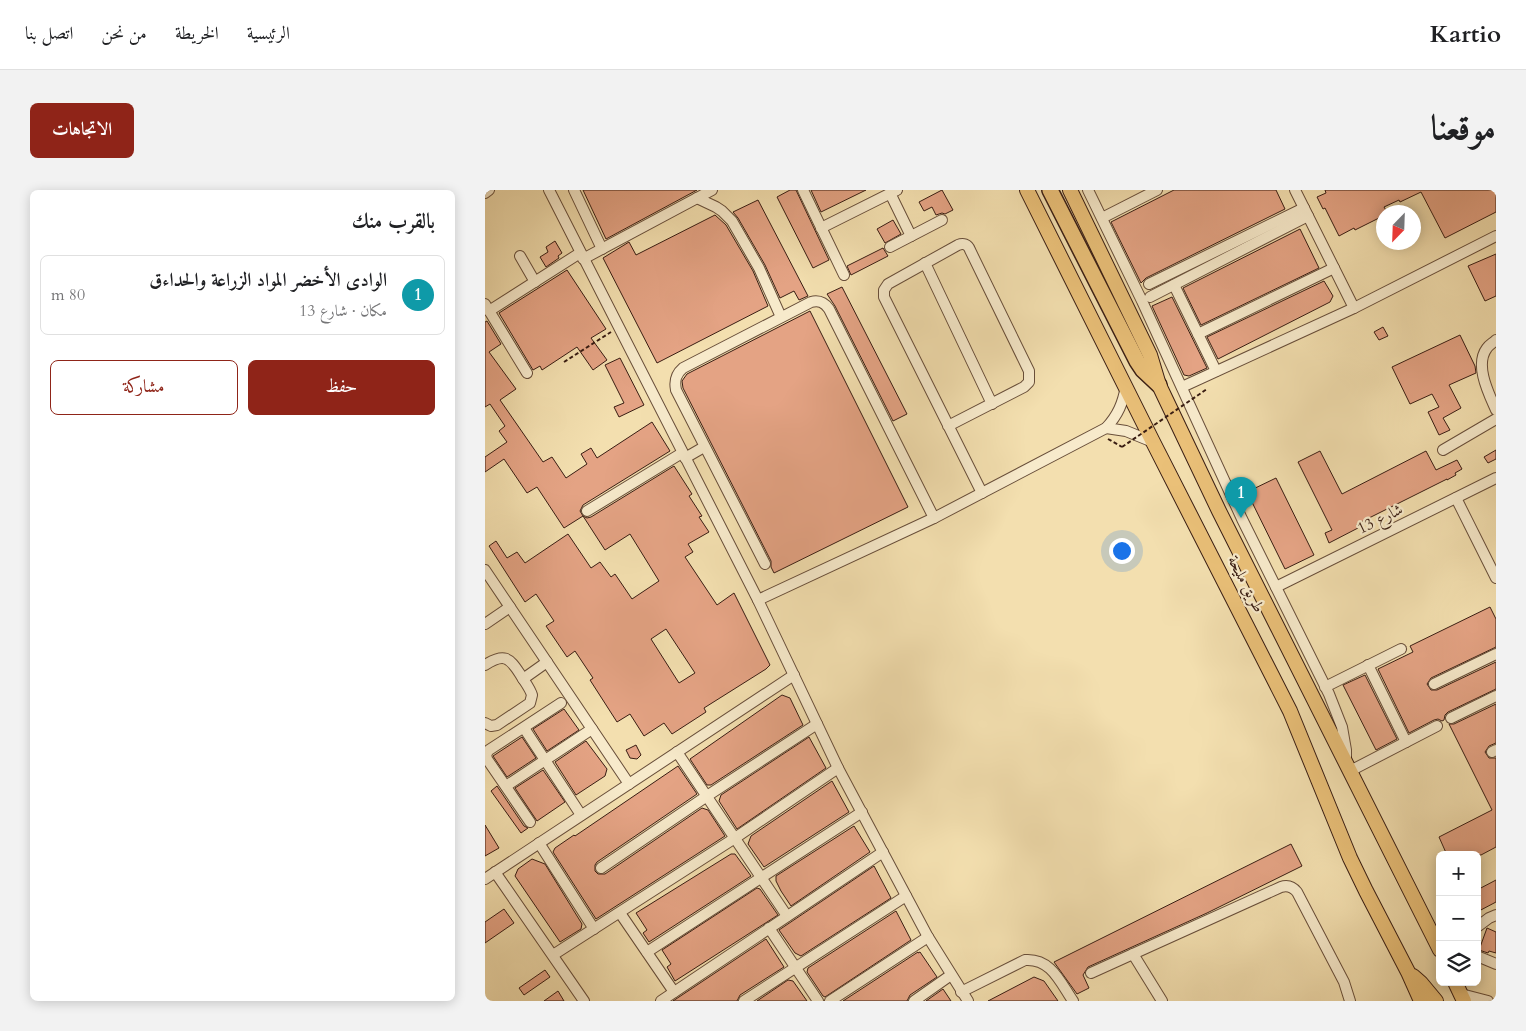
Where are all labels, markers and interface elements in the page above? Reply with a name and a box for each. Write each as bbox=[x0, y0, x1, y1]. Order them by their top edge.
text: Kartio bbox=[1430, 18, 1501, 51]
text: اتصل بنا bbox=[25, 21, 73, 46]
text: من نحن bbox=[101, 21, 147, 46]
text: الخريطة bbox=[175, 21, 219, 46]
text: الرئيسية bbox=[247, 21, 290, 46]
button: الاتجاهات bbox=[30, 103, 134, 158]
text: موقعنا bbox=[1431, 104, 1496, 152]
north arrow bbox=[1376, 205, 1421, 250]
text: بالقرب منك bbox=[352, 207, 435, 236]
text: الوادى الأخضر المواد الزراعة والحداءق bbox=[149, 267, 387, 293]
text: 80 m bbox=[51, 284, 85, 306]
text: 1 bbox=[414, 284, 422, 306]
text: مكان · شارع 13 bbox=[299, 300, 387, 322]
button: مشاركة bbox=[50, 360, 238, 415]
button: حفظ bbox=[248, 360, 435, 415]
pin: 1 bbox=[1225, 477, 1257, 518]
street label: شارع 13 bbox=[1353, 498, 1407, 541]
your location bbox=[1109, 538, 1135, 564]
street label: طريق مليحة bbox=[1222, 552, 1270, 616]
map controls bbox=[1436, 851, 1481, 986]
button: + bbox=[1436, 851, 1481, 896]
button: − bbox=[1436, 896, 1481, 941]
button: layers bbox=[1436, 941, 1481, 986]

